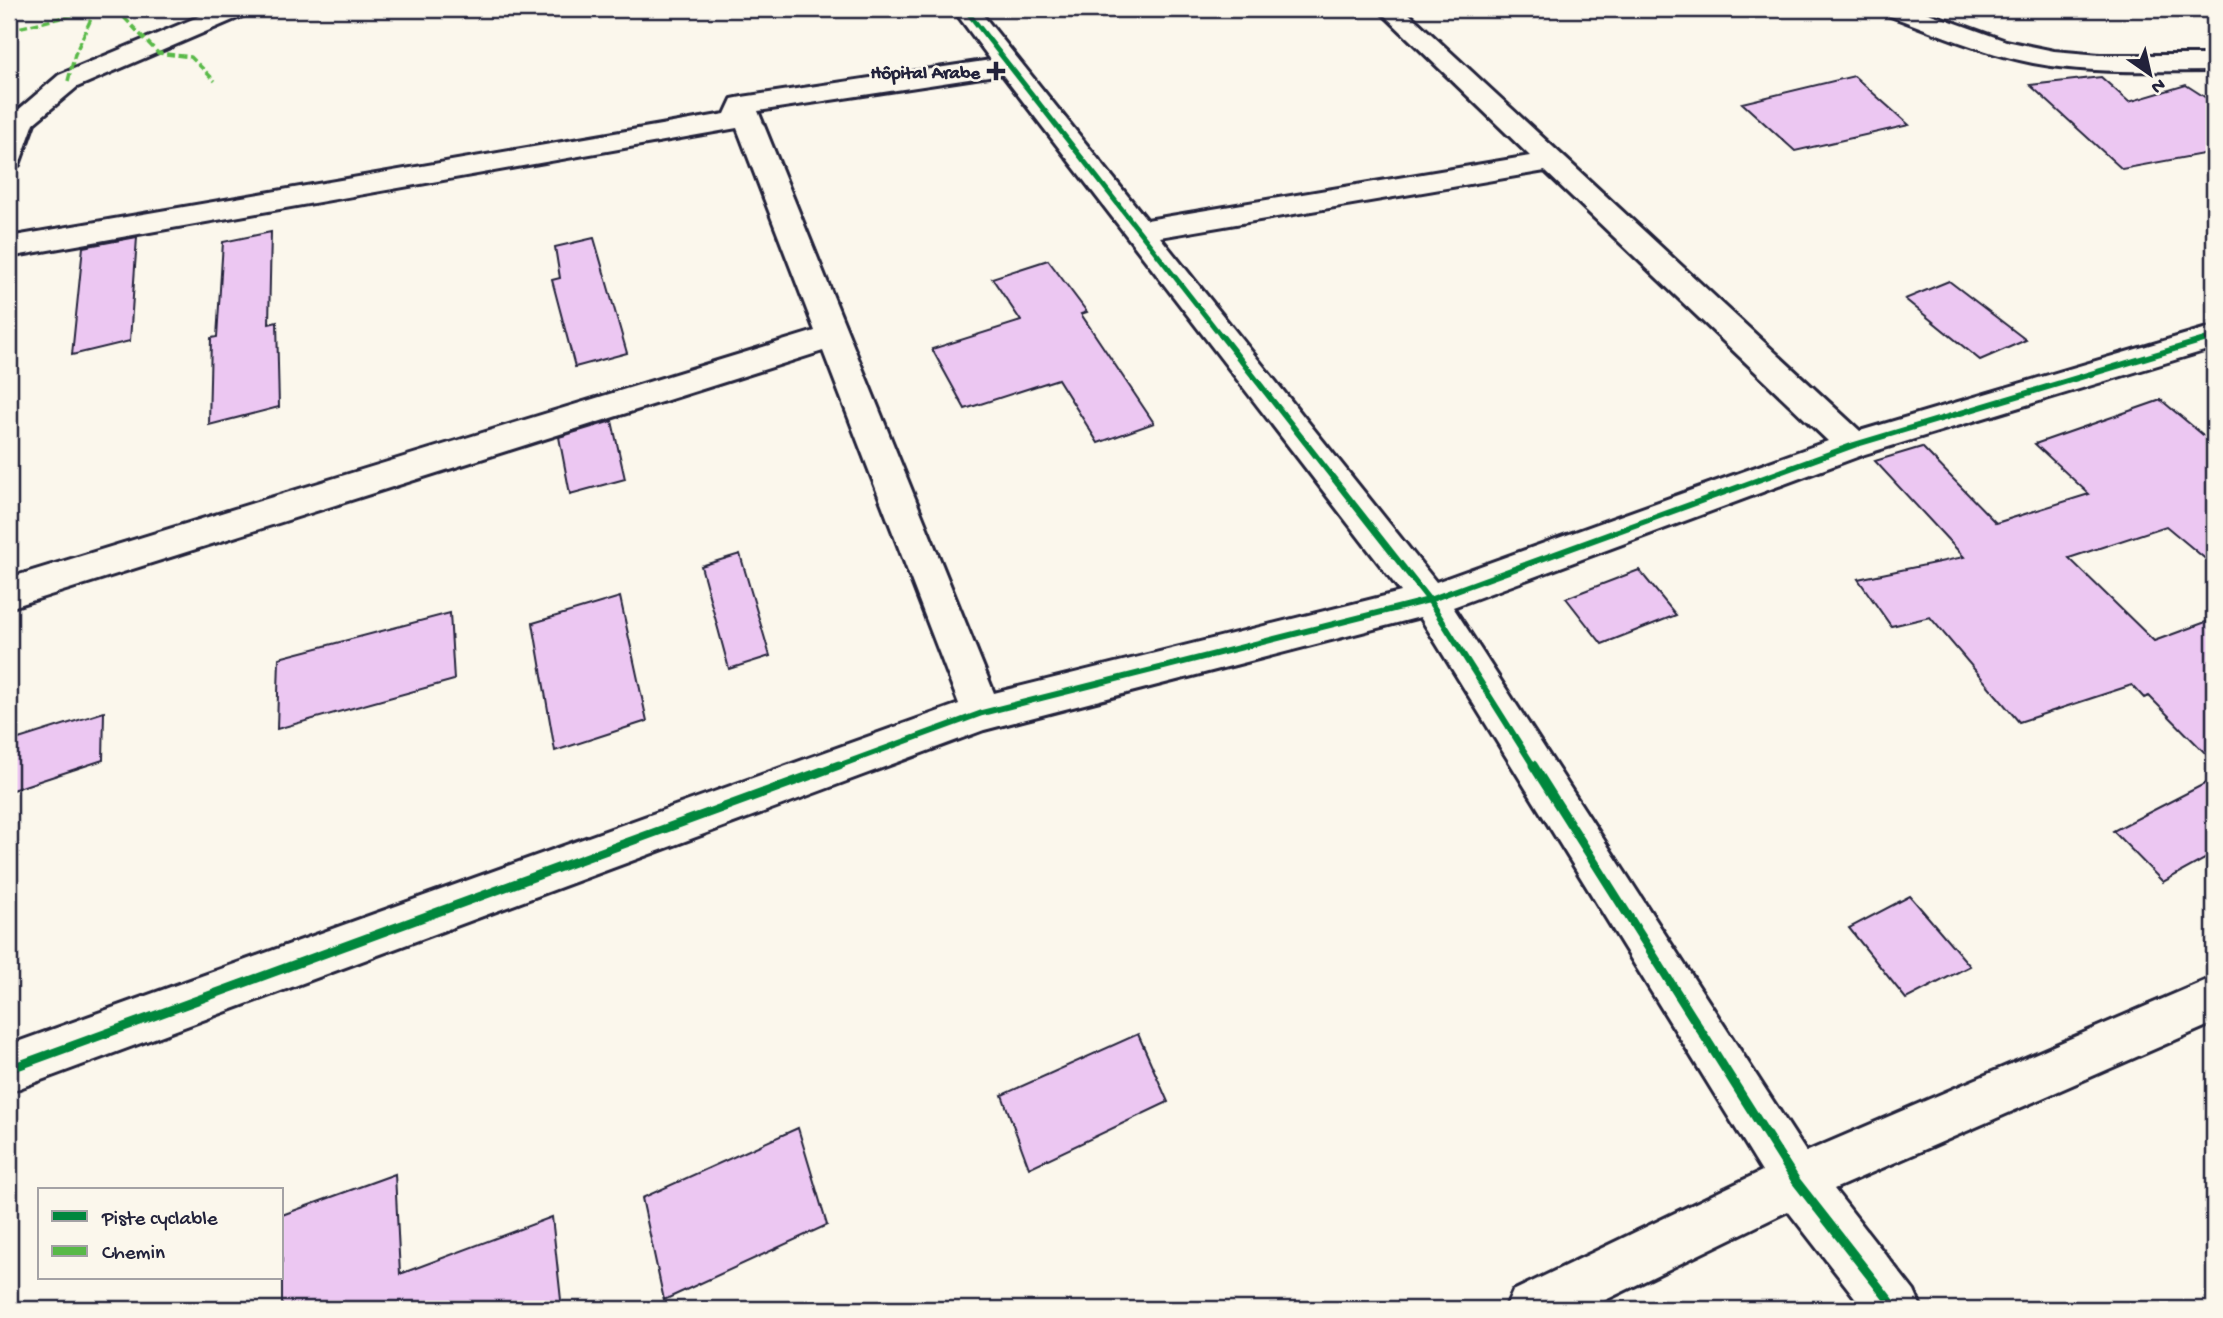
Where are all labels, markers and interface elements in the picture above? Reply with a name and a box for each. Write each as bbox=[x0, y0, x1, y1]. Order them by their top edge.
north arrow bbox=[2114, 38, 2184, 108]
marker: Hôpital Arabe bbox=[986, 61, 1006, 81]
place label: Hôpital Arabe bbox=[871, 63, 981, 86]
text: N bbox=[2146, 72, 2169, 98]
legend bbox=[38, 1188, 284, 1280]
text: Piste cyclable bbox=[101, 1208, 219, 1233]
text: Chemin bbox=[102, 1242, 165, 1267]

